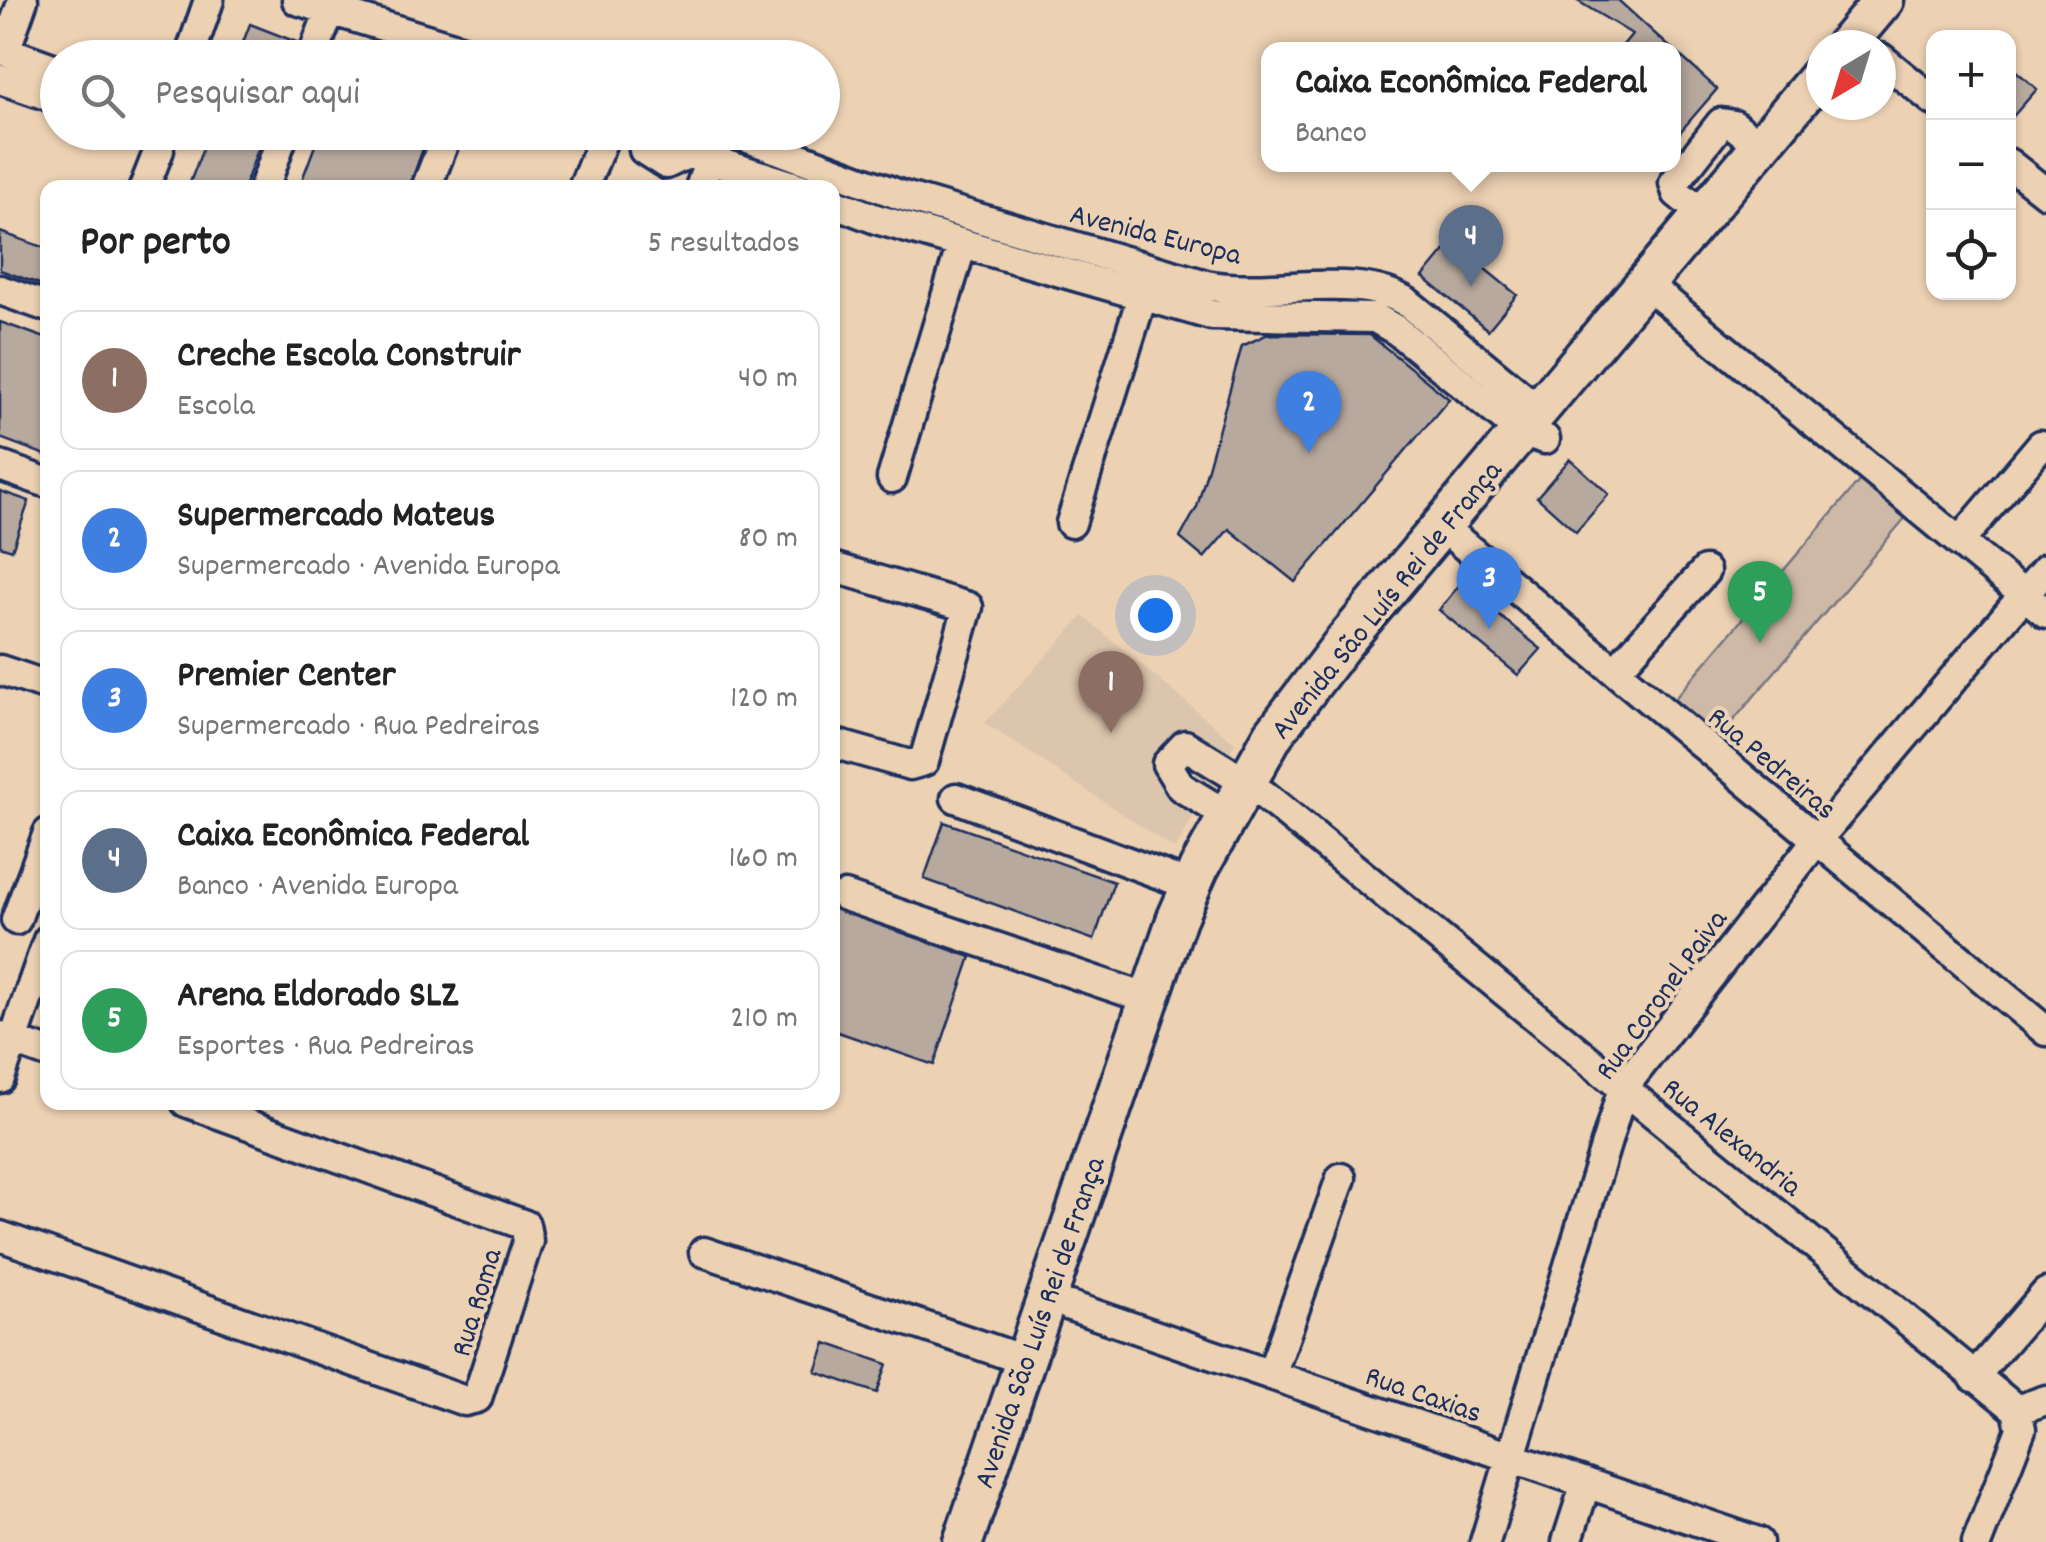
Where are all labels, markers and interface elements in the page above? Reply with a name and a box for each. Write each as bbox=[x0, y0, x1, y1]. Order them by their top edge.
north arrow bbox=[1806, 30, 1896, 120]
map controls bbox=[1926, 30, 2016, 300]
button: + bbox=[1926, 30, 2016, 120]
search box bbox=[40, 40, 840, 150]
popup bbox=[1261, 42, 1681, 172]
text: Caixa Econômica Federal bbox=[1295, 57, 1647, 112]
icon: search bbox=[75, 68, 130, 123]
text: Pesquisar aqui bbox=[155, 68, 360, 123]
text: Banco bbox=[1295, 112, 1367, 158]
button: − bbox=[1926, 120, 2016, 210]
street label: Avenida Europa bbox=[1065, 195, 1246, 280]
pin: 4 bbox=[1438, 204, 1504, 287]
button: locate bbox=[1926, 210, 2016, 300]
text: Por perto bbox=[80, 215, 231, 275]
text: 5 resultados bbox=[647, 222, 800, 268]
text: Creche Escola Construir bbox=[177, 330, 520, 385]
text: 1 bbox=[111, 357, 118, 403]
text: 40 m bbox=[738, 357, 798, 403]
pin: 2 bbox=[1276, 370, 1342, 453]
text: Escola bbox=[177, 385, 255, 431]
street label: Avenida São Luís Rei de França bbox=[1262, 452, 1515, 751]
text: Supermercado Mateus bbox=[177, 490, 495, 545]
text: 2 bbox=[108, 517, 121, 563]
text: 80 m bbox=[738, 517, 798, 563]
text: Supermercado · Avenida Europa bbox=[177, 545, 560, 591]
pin: 3 bbox=[1456, 546, 1522, 629]
pin: 5 bbox=[1728, 560, 1792, 643]
your location bbox=[1130, 590, 1181, 641]
text: Premier Center bbox=[177, 650, 396, 705]
pin: 1 bbox=[1078, 650, 1144, 733]
text: 3 bbox=[107, 677, 122, 723]
text: 120 m bbox=[730, 677, 798, 723]
street label: Rua Pedreiras bbox=[1696, 699, 1844, 832]
text: Supermercado · Rua Pedreiras bbox=[177, 705, 540, 751]
text: Caixa Econômica Federal bbox=[177, 810, 529, 865]
text: 4 bbox=[108, 837, 121, 883]
text: 160 m bbox=[729, 837, 798, 883]
text: Banco · Avenida Europa bbox=[177, 865, 458, 911]
street label: Rua Coronel Paiva bbox=[1587, 902, 1741, 1091]
text: Arena Eldorado SLZ bbox=[177, 970, 458, 1025]
text: 5 bbox=[107, 997, 122, 1043]
text: 210 m bbox=[730, 997, 798, 1043]
text: Esportes · Rua Pedreiras bbox=[177, 1025, 475, 1071]
street label: Rua Alexandria bbox=[1651, 1070, 1810, 1210]
street label: Avenida São Luís Rei de França bbox=[965, 1151, 1120, 1495]
street label: Rua Roma bbox=[442, 1243, 516, 1363]
street label: Rua Caxias bbox=[1358, 1357, 1487, 1437]

